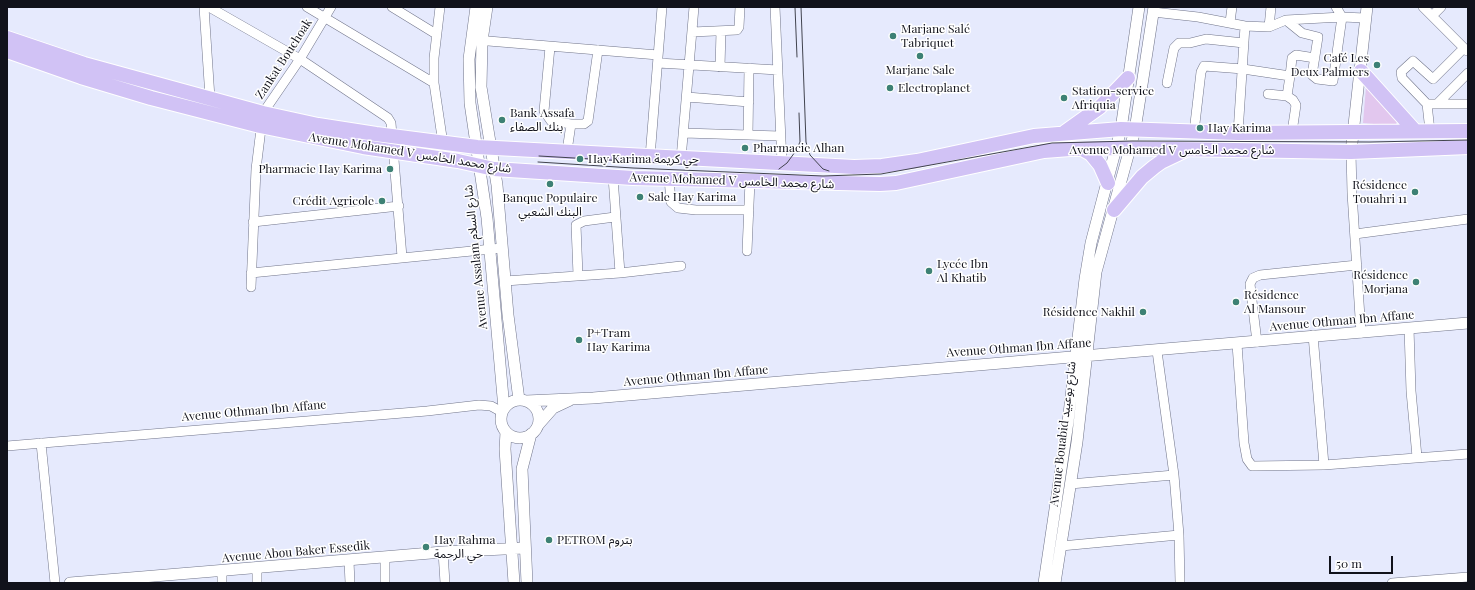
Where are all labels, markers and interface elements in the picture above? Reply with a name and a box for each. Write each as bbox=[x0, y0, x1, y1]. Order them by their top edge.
street label: Zankat Bouchoak bbox=[253, 16, 315, 102]
place label: Marjane Salé Tabriquet bbox=[901, 22, 970, 50]
marker: Marjane Salé Tabriquet bbox=[888, 31, 898, 41]
marker: Marjane Sale bbox=[915, 51, 925, 61]
place label: Café Les Deux Palmiers bbox=[1291, 51, 1369, 79]
marker: Café Les Deux Palmiers bbox=[1372, 60, 1382, 70]
place label: Marjane Sale bbox=[886, 63, 954, 77]
place label: Electroplanet bbox=[898, 81, 970, 95]
marker: Electroplanet bbox=[885, 83, 895, 93]
place label: Station-service Afriquia bbox=[1072, 84, 1154, 112]
marker: Station-service Afriquia bbox=[1059, 93, 1069, 103]
place label: Bank Assafa بنك الصفاء bbox=[510, 106, 574, 134]
marker: Bank Assafa بنك الصفاء bbox=[497, 115, 507, 125]
place label: Hay Karima bbox=[1208, 121, 1271, 135]
marker: Hay Karima bbox=[1195, 123, 1205, 133]
street label: Avenue Mohamed V شارع محمد الخامس bbox=[308, 130, 512, 176]
place label: Pharmacie Alhan bbox=[753, 141, 845, 155]
marker: Pharmacie Alhan bbox=[740, 143, 750, 153]
street label: Avenue Mohamed V شارع محمد الخامس bbox=[1070, 143, 1274, 157]
place label: Hay Karima حي كريمة bbox=[588, 152, 699, 166]
marker: Hay Karima حي كريمة bbox=[575, 154, 585, 164]
place label: Pharmacie Hay Karima bbox=[258, 162, 382, 176]
marker: Pharmacie Hay Karima bbox=[385, 164, 395, 174]
street label: Avenue Mohamed V شارع محمد الخامس bbox=[629, 170, 835, 192]
place label: Résidence Touahri 11 bbox=[1352, 178, 1407, 206]
marker: Banque Populaire البنك الشعبي bbox=[545, 179, 555, 189]
street label: Avenue Assalam شارع السلام bbox=[461, 184, 491, 330]
marker: Résidence Touahri 11 bbox=[1410, 187, 1420, 197]
place label: Sale Hay Karima bbox=[648, 190, 736, 204]
place label: Banque Populaire البنك الشعبي bbox=[503, 191, 597, 219]
marker: Sale Hay Karima bbox=[635, 192, 645, 202]
place label: Crédit Agricole bbox=[292, 194, 374, 208]
marker: Crédit Agricole bbox=[377, 196, 387, 206]
place label: Lycée Ibn Al Khatib bbox=[937, 257, 988, 285]
marker: Lycée Ibn Al Khatib bbox=[924, 266, 934, 276]
place label: Résidence Morjana bbox=[1353, 268, 1408, 296]
marker: Résidence Morjana bbox=[1411, 277, 1421, 287]
place label: Résidence Al Mansour bbox=[1244, 288, 1306, 316]
marker: Résidence Al Mansour bbox=[1231, 297, 1241, 307]
place label: Résidence Nakhil bbox=[1043, 305, 1135, 319]
marker: Résidence Nakhil bbox=[1138, 307, 1148, 317]
street label: Avenue Othman Ibn Affane bbox=[1269, 308, 1415, 334]
place label: P+Tram Hay Karima bbox=[587, 326, 650, 354]
marker: P+Tram Hay Karima bbox=[574, 335, 584, 345]
street label: Avenue Othman Ibn Affane bbox=[946, 336, 1092, 360]
street label: Avenue Bouabid شارع بوعبيد bbox=[1047, 361, 1079, 507]
street label: Avenue Othman Ibn Affane bbox=[623, 363, 769, 389]
street label: Avenue Othman Ibn Affane bbox=[181, 398, 327, 424]
place label: Hay Rahma حي الرحمة bbox=[434, 533, 495, 561]
place label: PETROM بتروم bbox=[557, 533, 632, 547]
marker: PETROM بتروم bbox=[544, 535, 554, 545]
street label: Avenue Abou Baker Essedik bbox=[221, 538, 371, 566]
marker: Hay Rahma حي الرحمة bbox=[421, 542, 431, 552]
scale bar bbox=[1331, 548, 1395, 574]
text: 50 m bbox=[1336, 555, 1362, 571]

